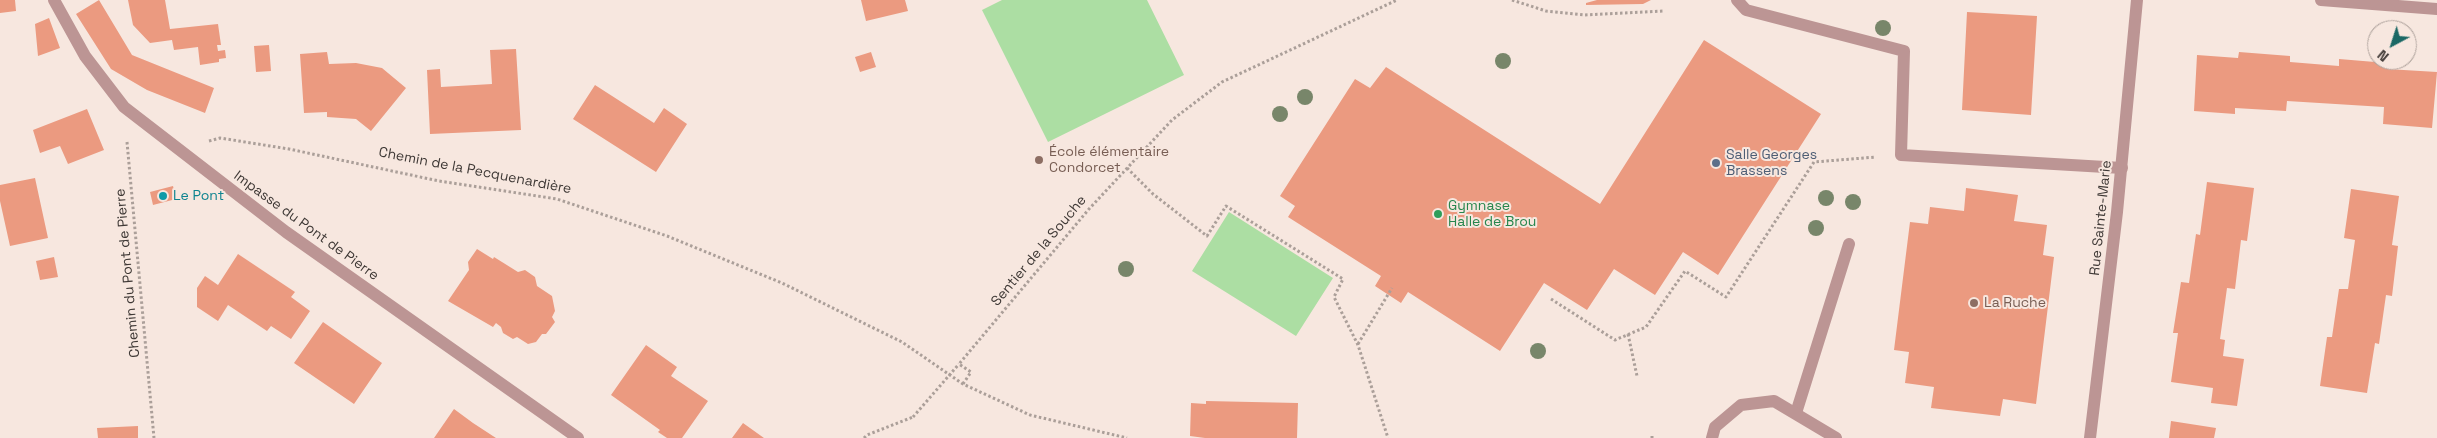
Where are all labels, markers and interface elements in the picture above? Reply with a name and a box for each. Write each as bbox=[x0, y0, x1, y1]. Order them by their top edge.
north arrow bbox=[2367, 20, 2417, 70]
text: N bbox=[2374, 46, 2392, 66]
street label: Chemin de la Pecquenardière bbox=[377, 144, 573, 198]
place label: École élémentaire Condorcet bbox=[1049, 144, 1169, 176]
place label: Salle Georges Brassens bbox=[1726, 147, 1817, 180]
marker: École élémentaire Condorcet bbox=[1033, 154, 1045, 166]
marker: Salle Georges Brassens bbox=[1710, 157, 1722, 169]
street label: Rue Sainte-Marie bbox=[2087, 160, 2115, 276]
street label: Impasse du Pont de Pierre bbox=[230, 168, 382, 284]
street label: Chemin du Pont de Pierre bbox=[112, 188, 144, 358]
place label: Le Pont bbox=[173, 188, 224, 204]
marker: Le Pont bbox=[157, 190, 169, 202]
street label: Sentier de la Souche bbox=[988, 192, 1090, 310]
place label: Gymnase Halle de Brou bbox=[1448, 198, 1536, 230]
marker: Gymnase Halle de Brou bbox=[1432, 208, 1444, 220]
place label: La Ruche bbox=[1984, 295, 2046, 311]
marker: La Ruche bbox=[1968, 297, 1980, 309]

